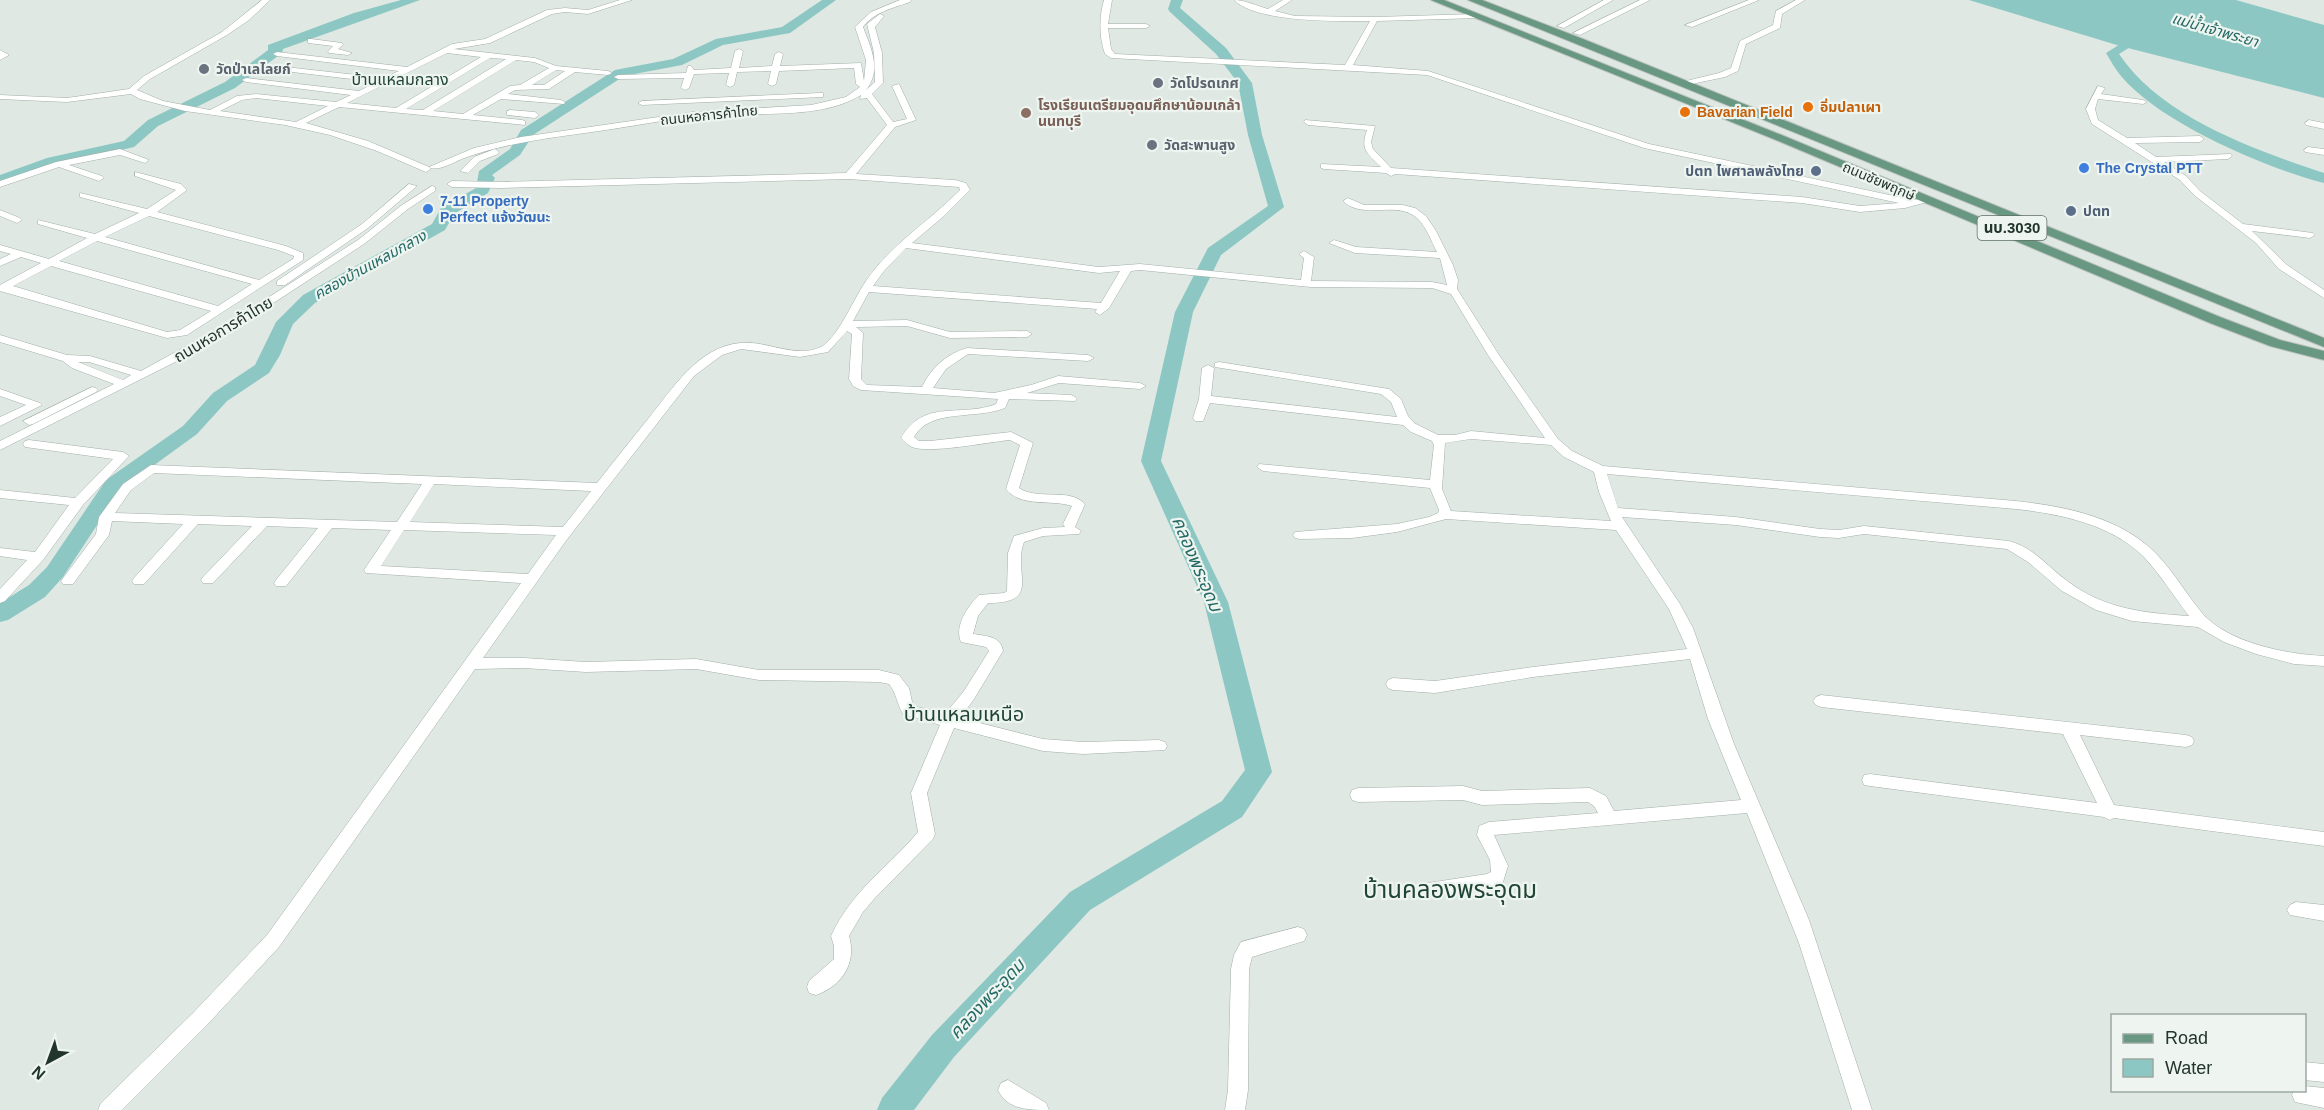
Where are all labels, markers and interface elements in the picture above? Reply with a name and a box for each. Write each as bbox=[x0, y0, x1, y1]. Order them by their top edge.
water label: แม่น้ำเจ้าพระยา bbox=[2170, 7, 2262, 50]
place label: วัดป่าเลไลยก์ bbox=[216, 61, 291, 77]
marker: วัดป่าเลไลยก์ bbox=[197, 62, 211, 76]
district label: บ้านแหลมกลาง bbox=[351, 71, 449, 88]
place label: วัดโปรดเกศ bbox=[1170, 75, 1239, 91]
marker: วัดโปรดเกศ bbox=[1151, 76, 1165, 90]
place label: โรงเรียนเตรียมอุดมศึกษาน้อมเกล้า นนทบุรี bbox=[1038, 97, 1241, 130]
place label: อิ่มปลาเผา bbox=[1820, 98, 1881, 115]
marker: อิ่มปลาเผา bbox=[1801, 100, 1815, 114]
street label: ถนนหอการค้าไทย bbox=[659, 102, 759, 128]
place label: Bavarian Field bbox=[1697, 104, 1793, 120]
marker: Bavarian Field bbox=[1678, 105, 1692, 119]
marker: โรงเรียนเตรียมอุดมศึกษาน้อมเกล้า นนทบุรี bbox=[1019, 106, 1033, 120]
place label: วัดสะพานสูง bbox=[1164, 137, 1235, 155]
marker: วัดสะพานสูง bbox=[1145, 138, 1159, 152]
street label: ถนนชัยพฤกษ์ bbox=[1840, 159, 1918, 203]
place label: The Crystal PTT bbox=[2096, 160, 2203, 176]
marker: The Crystal PTT bbox=[2077, 161, 2091, 175]
place label: ปตท ไพศาลพลังไทย bbox=[1685, 163, 1804, 179]
marker: ปตท ไพศาลพลังไทย bbox=[1809, 164, 1823, 178]
place label: 7-11 Property Perfect แจ้งวัฒนะ bbox=[440, 193, 551, 225]
marker: 7-11 Property Perfect แจ้งวัฒนะ bbox=[421, 202, 435, 216]
place label: ปตท bbox=[2083, 203, 2110, 219]
marker: ปตท bbox=[2064, 204, 2078, 218]
road number: นบ.3030 bbox=[1978, 216, 2046, 240]
water label: คลองบ้านแหลมกลาง bbox=[311, 226, 430, 302]
street label: ถนนหอการค้าไทย bbox=[171, 293, 276, 366]
water label: คลองพระอุดม bbox=[1167, 514, 1227, 617]
district label: บ้านแหลมเหนือ bbox=[904, 703, 1024, 725]
district label: บ้านคลองพระอุดม bbox=[1363, 876, 1537, 905]
water label: คลองพระอุดม bbox=[945, 954, 1031, 1044]
legend bbox=[2111, 1014, 2306, 1092]
text: Road bbox=[2165, 1028, 2208, 1048]
north arrow bbox=[18, 1032, 78, 1092]
text: Water bbox=[2165, 1058, 2212, 1078]
text: N bbox=[29, 1063, 48, 1083]

